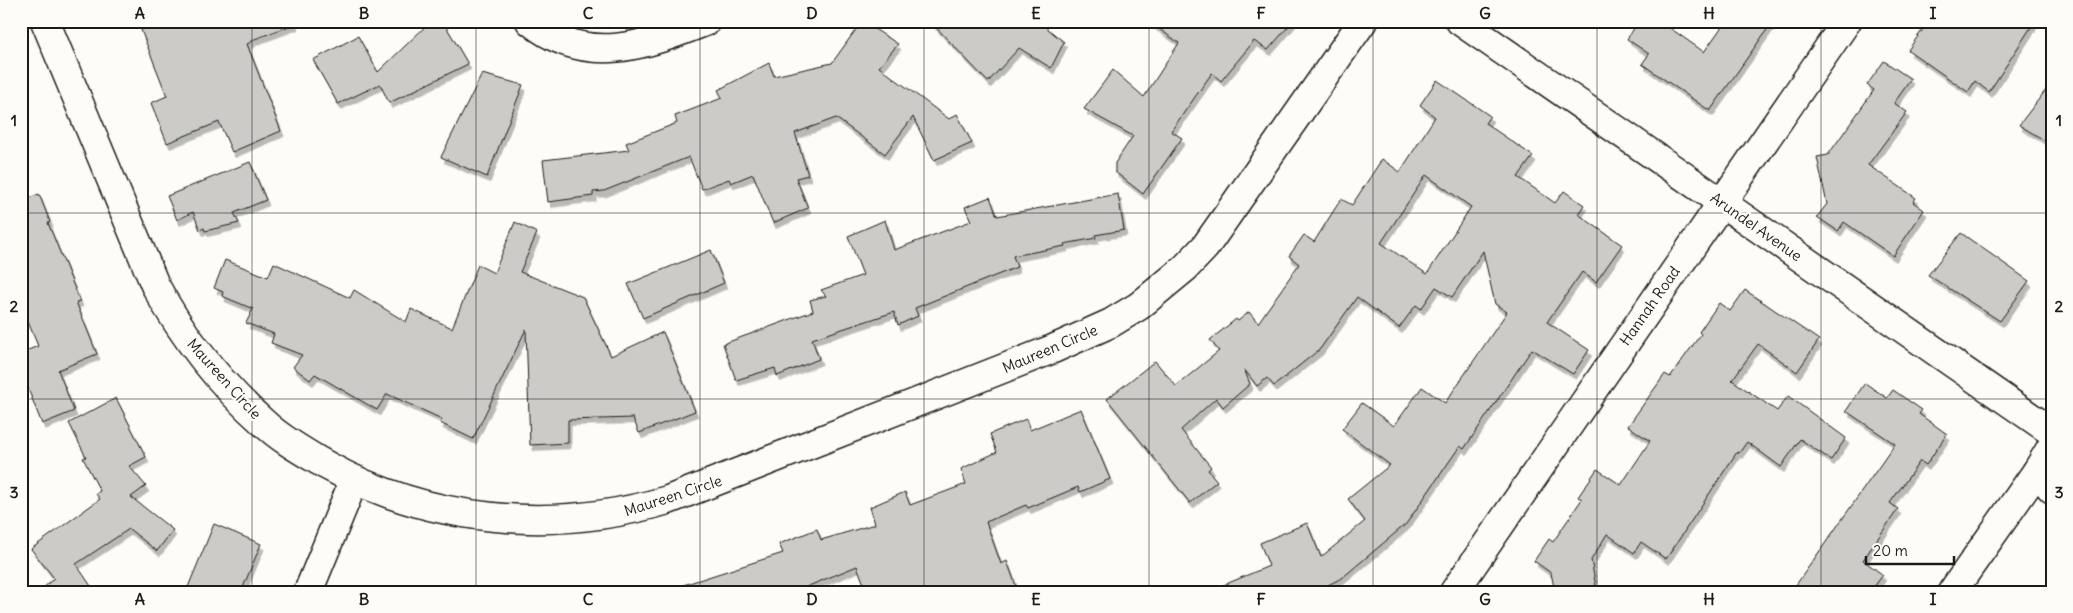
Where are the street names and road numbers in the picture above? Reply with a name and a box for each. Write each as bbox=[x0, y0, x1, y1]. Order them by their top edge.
street label: Arundel Avenue bbox=[1707, 188, 1806, 265]
street label: Hannah Road bbox=[1615, 262, 1684, 349]
street label: Maureen Circle bbox=[999, 320, 1100, 377]
street label: Maureen Circle bbox=[183, 335, 265, 423]
street label: Maureen Circle bbox=[622, 471, 724, 520]

